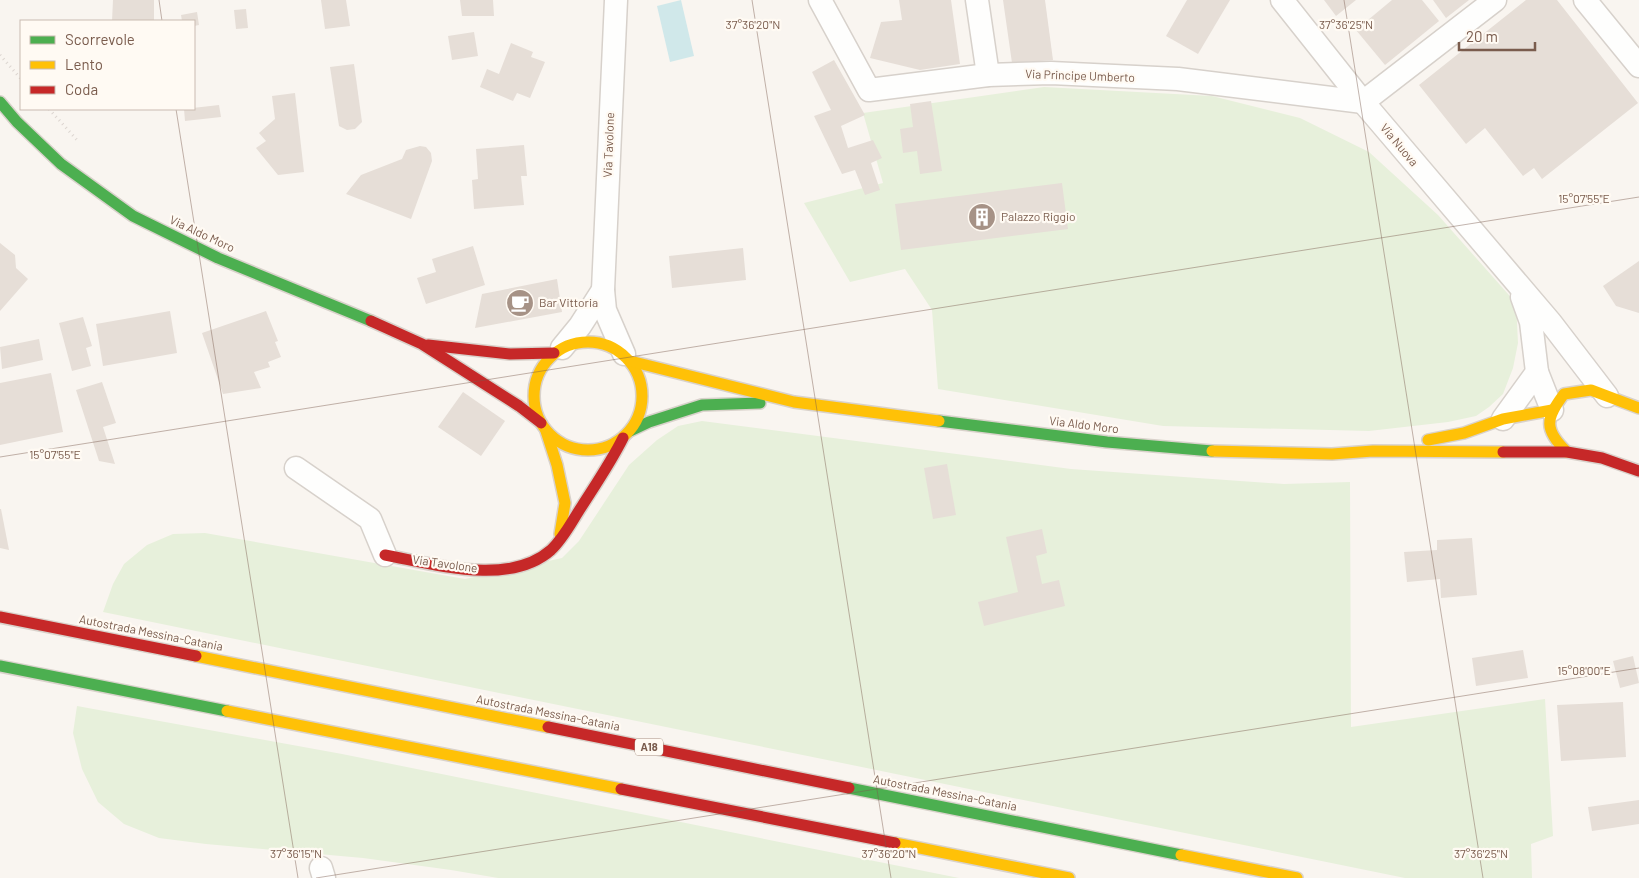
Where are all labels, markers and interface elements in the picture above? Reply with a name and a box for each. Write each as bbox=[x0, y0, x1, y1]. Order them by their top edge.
text: 37°36'20"N bbox=[726, 17, 780, 31]
text: 37°36'25"N bbox=[1319, 17, 1373, 31]
legend bbox=[20, 20, 195, 110]
scale bar bbox=[1459, 20, 1535, 52]
text: 20 m bbox=[1466, 27, 1498, 45]
text: Scorrevole bbox=[65, 30, 135, 48]
text: Lento bbox=[65, 55, 103, 73]
street label: Via Principe Umberto bbox=[1025, 66, 1135, 84]
text: Coda bbox=[65, 80, 98, 98]
street label: Via Tavolone bbox=[600, 112, 616, 178]
street label: Via Nuova bbox=[1378, 120, 1422, 168]
text: 15°07'55"E bbox=[1558, 191, 1610, 205]
building icon: Palazzo Riggio bbox=[967, 202, 997, 232]
place label: Palazzo Riggio bbox=[1001, 209, 1076, 223]
street label: Via Aldo Moro bbox=[168, 212, 237, 254]
cafe icon: Bar Vittoria bbox=[505, 288, 535, 318]
place label: Bar Vittoria bbox=[539, 295, 598, 309]
street label: Via Aldo Moro bbox=[1048, 413, 1120, 435]
text: 15°07'55"E bbox=[29, 447, 81, 461]
street label: Via Tavolone bbox=[412, 552, 479, 574]
street label: Autostrada Messina-Catania bbox=[78, 611, 224, 653]
text: 15°08'00"E bbox=[1557, 663, 1611, 677]
street label: Autostrada Messina-Catania bbox=[475, 691, 621, 733]
road number: A18 bbox=[635, 739, 663, 756]
street label: Autostrada Messina-Catania bbox=[872, 771, 1018, 813]
text: 37°36'15"N bbox=[270, 846, 322, 860]
text: 37°36'20"N bbox=[862, 846, 916, 860]
text: 37°36'25"N bbox=[1454, 846, 1508, 860]

